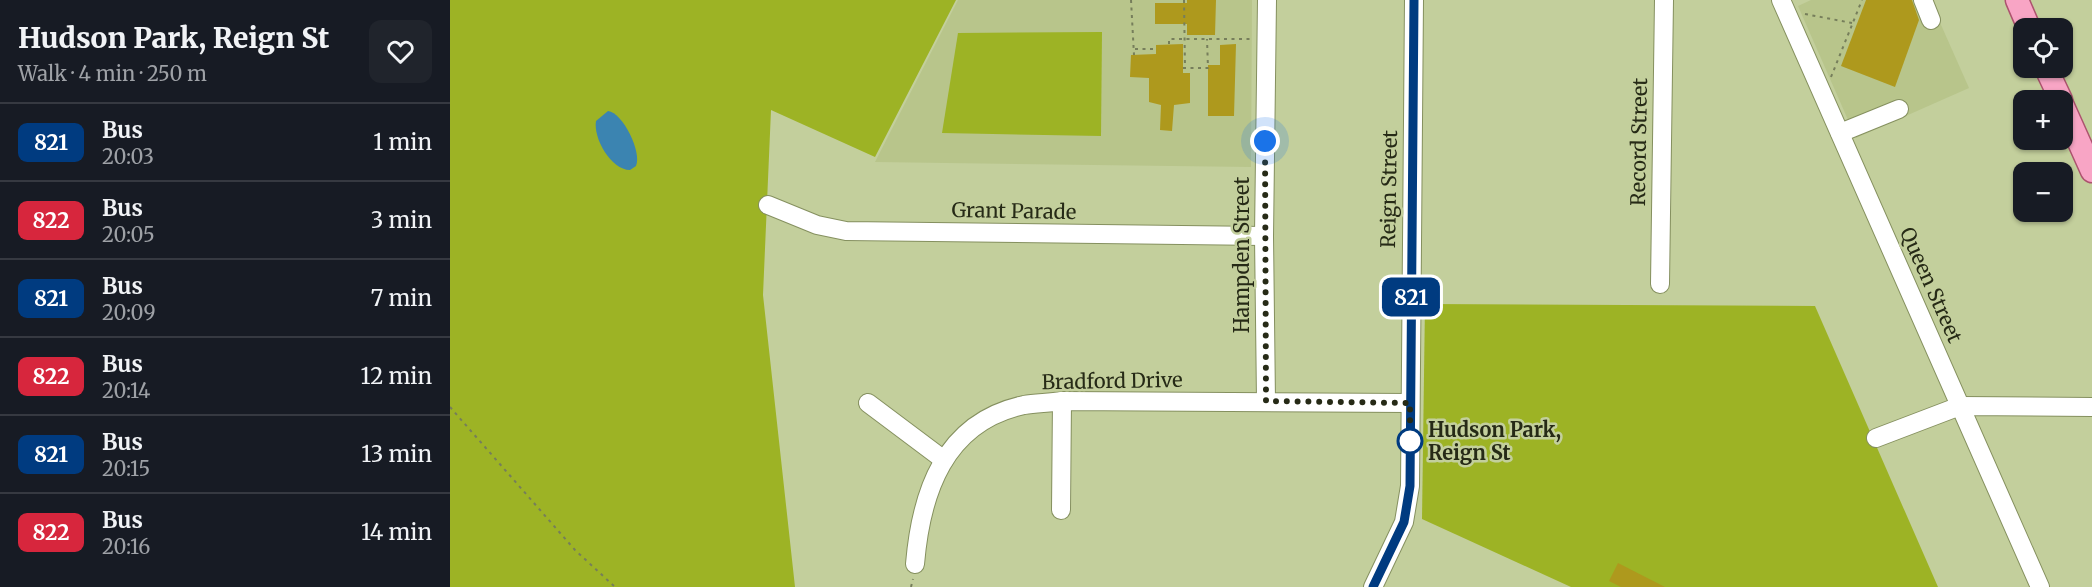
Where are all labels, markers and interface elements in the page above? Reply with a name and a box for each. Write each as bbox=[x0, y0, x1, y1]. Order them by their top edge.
map controls bbox=[2013, 18, 2073, 222]
button: locate bbox=[2013, 18, 2073, 78]
text: Hudson Park, Reign St bbox=[18, 20, 329, 56]
button: heart bbox=[369, 20, 432, 83]
text: Walk · 4 min · 250 m bbox=[18, 61, 207, 86]
street label: Record Street bbox=[1625, 77, 1652, 206]
button: + bbox=[2013, 90, 2073, 150]
text: Bus bbox=[102, 116, 143, 144]
your location bbox=[1250, 126, 1280, 156]
text: 1 min bbox=[373, 128, 432, 156]
text: 821 bbox=[34, 129, 68, 156]
street label: Reign Street bbox=[1375, 130, 1402, 248]
text: 20:03 bbox=[102, 144, 154, 169]
button: − bbox=[2013, 162, 2073, 222]
street label: Hampden Street bbox=[1229, 176, 1254, 333]
text: Bus bbox=[102, 194, 143, 222]
street label: Grant Parade bbox=[951, 197, 1077, 224]
text: 3 min bbox=[371, 206, 432, 234]
text: 822 bbox=[32, 207, 70, 234]
text: 20:05 bbox=[102, 222, 155, 247]
street label: Queen Street bbox=[1895, 223, 1968, 347]
text: Bus bbox=[102, 272, 143, 300]
line badge: 821 bbox=[1376, 278, 1446, 316]
text: 7 min bbox=[371, 284, 432, 312]
text: 821 bbox=[1394, 284, 1428, 311]
text: 821 bbox=[34, 285, 68, 312]
text: 20:09 bbox=[102, 300, 156, 325]
text: Bus bbox=[102, 350, 143, 378]
text: 12 min bbox=[361, 362, 432, 390]
text: 822 bbox=[32, 363, 70, 390]
street label: Bradford Drive bbox=[1041, 367, 1183, 394]
text: 20:14 bbox=[102, 378, 150, 403]
place label: Hudson Park, Reign St bbox=[1428, 417, 1561, 465]
text: Bus bbox=[102, 428, 143, 456]
marker: Hudson Park, Reign St bbox=[1397, 428, 1423, 454]
text: 13 min bbox=[361, 440, 432, 468]
text: 821 bbox=[34, 441, 68, 468]
text: 20:15 bbox=[102, 456, 150, 481]
text: Bus bbox=[102, 506, 143, 534]
text: 14 min bbox=[361, 518, 432, 546]
text: 822 bbox=[32, 519, 70, 546]
text: 20:16 bbox=[102, 534, 150, 559]

